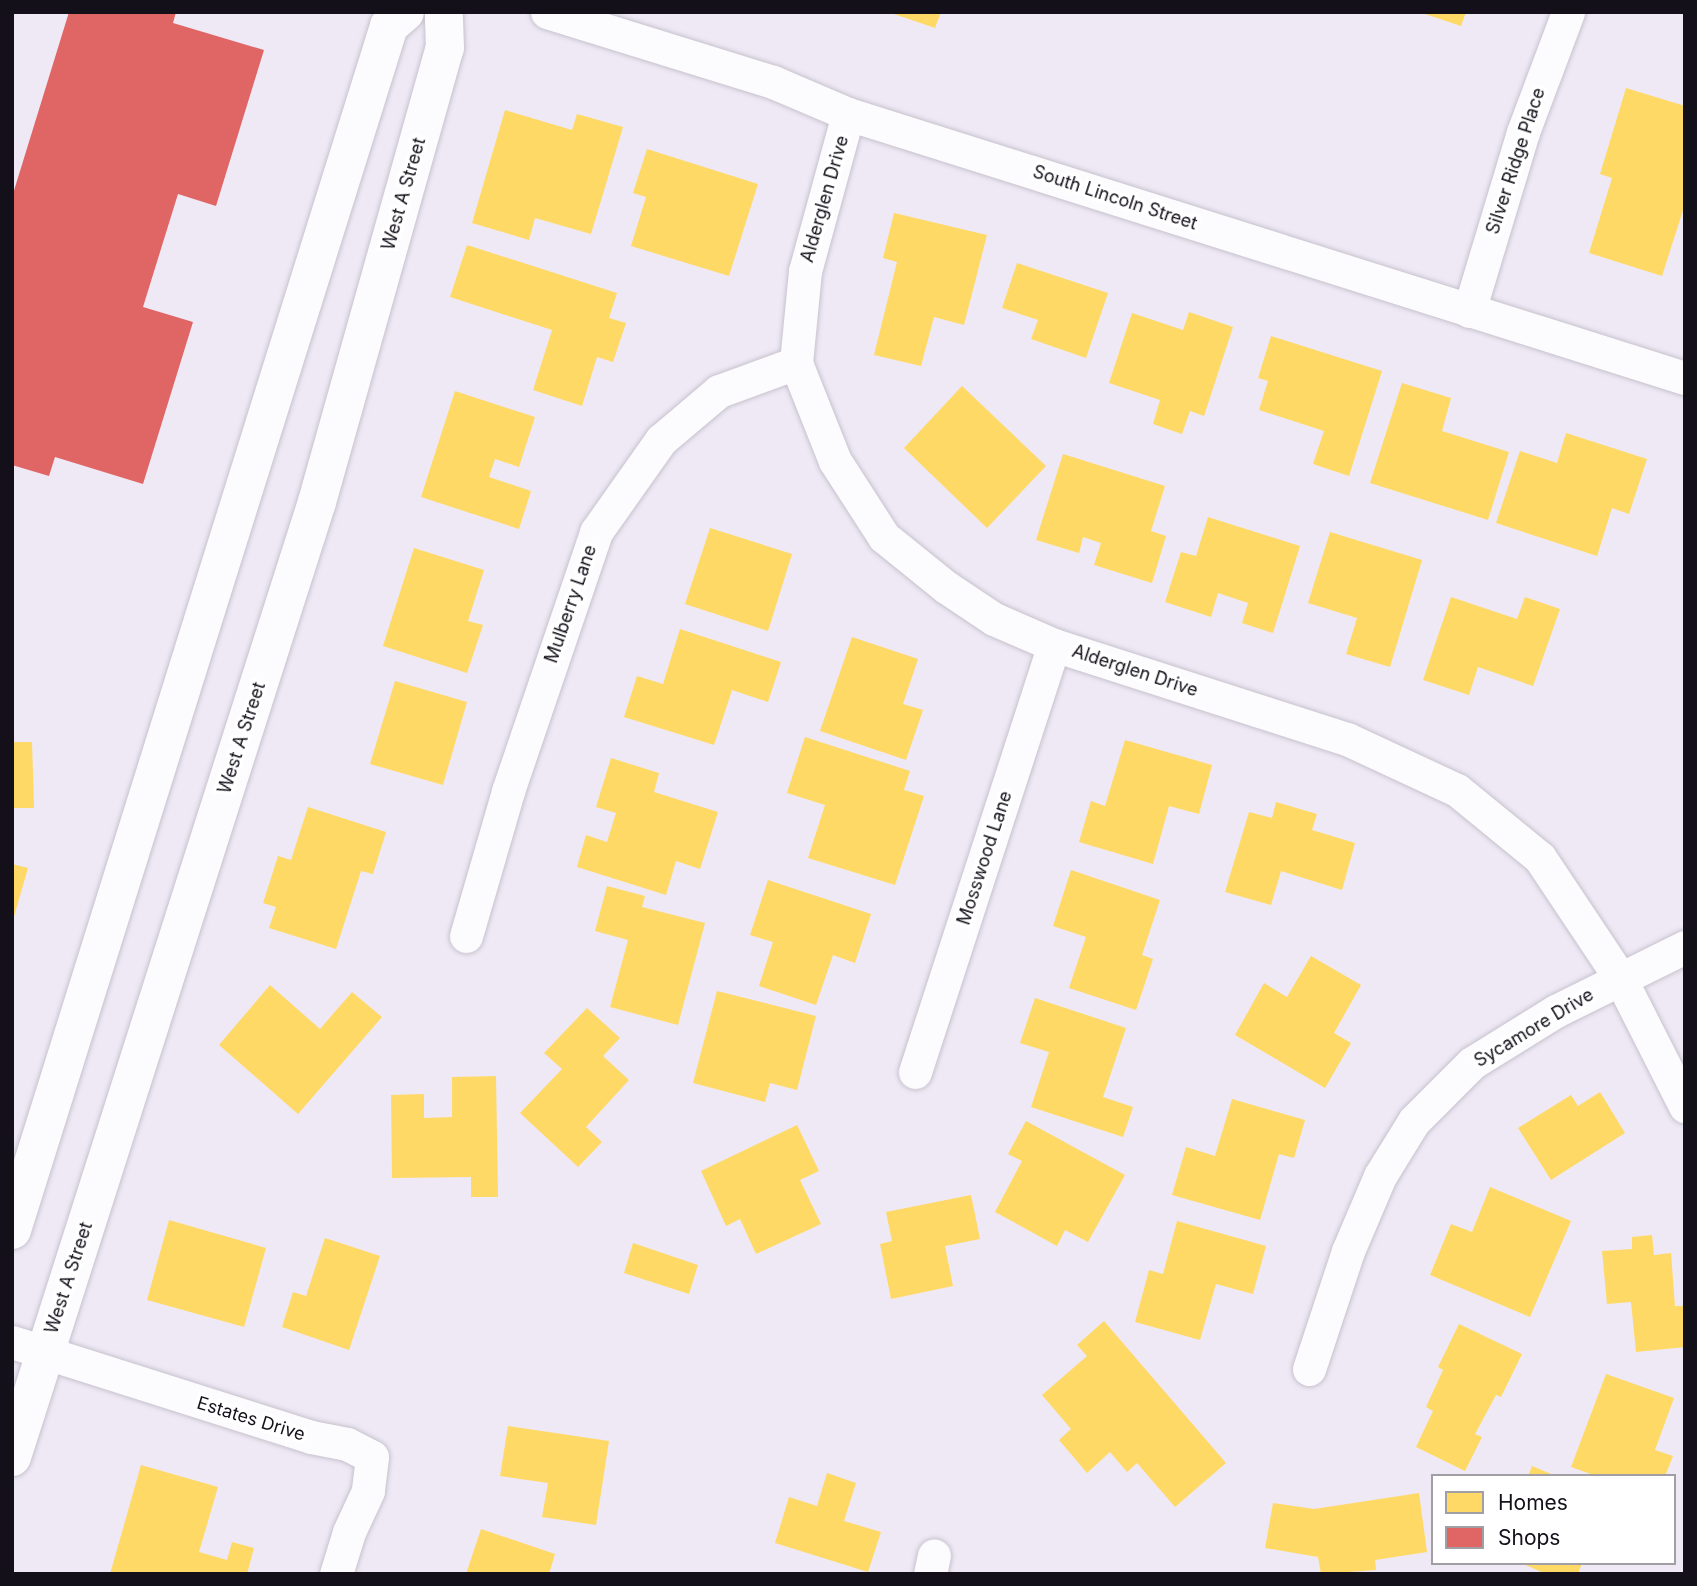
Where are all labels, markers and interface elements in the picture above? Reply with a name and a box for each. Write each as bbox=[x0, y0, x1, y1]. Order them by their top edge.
street label: Silver Ridge Place bbox=[1482, 85, 1550, 237]
street label: Alderglen Drive bbox=[797, 133, 853, 265]
street label: West A Street bbox=[378, 135, 430, 253]
street label: South Lincoln Street bbox=[1030, 161, 1200, 235]
street label: Mulberry Lane bbox=[541, 542, 601, 666]
street label: Alderglen Drive bbox=[1069, 640, 1201, 702]
street label: West A Street bbox=[214, 679, 270, 797]
street label: Mosswood Lane bbox=[953, 788, 1017, 928]
street label: Sycamore Drive bbox=[1471, 984, 1597, 1072]
street label: West A Street bbox=[41, 1219, 97, 1337]
street label: Estates Drive bbox=[194, 1392, 308, 1446]
legend bbox=[1431, 1474, 1676, 1565]
text: Homes bbox=[1498, 1490, 1568, 1515]
text: Shops bbox=[1498, 1525, 1560, 1550]

